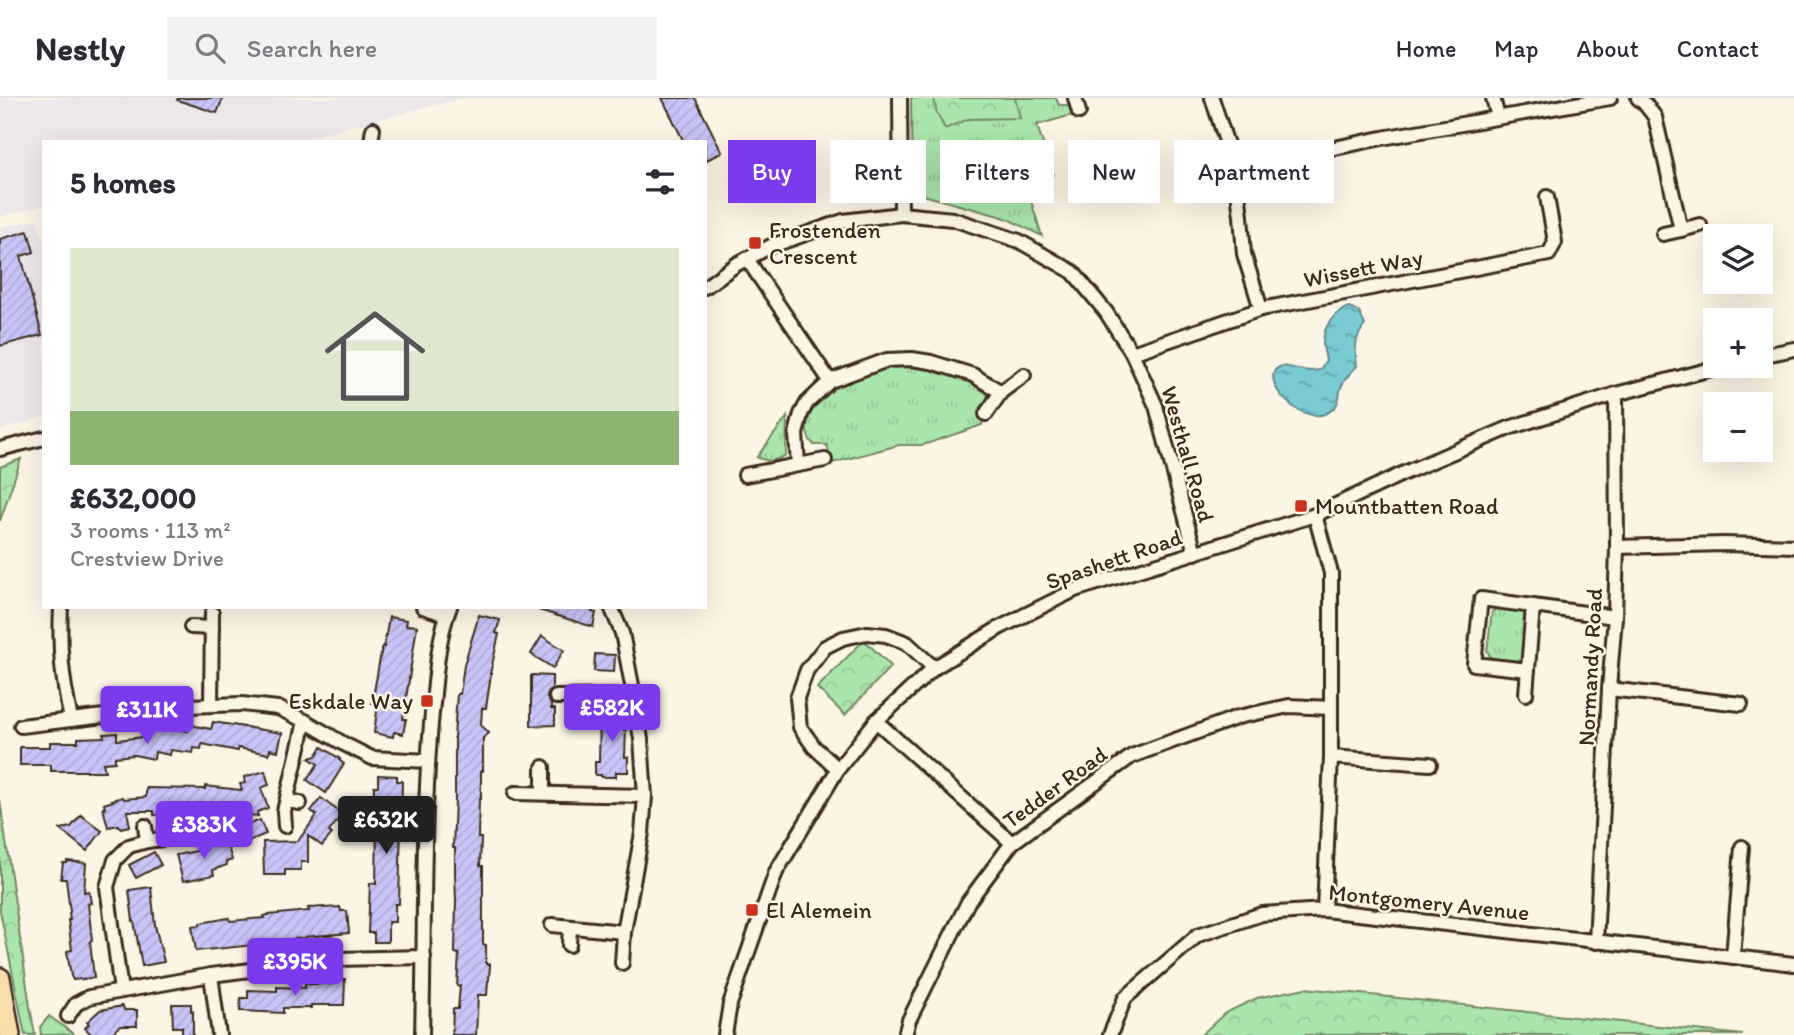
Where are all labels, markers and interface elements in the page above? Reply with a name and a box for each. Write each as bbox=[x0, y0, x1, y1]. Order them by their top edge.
search box bbox=[167, 17, 657, 80]
text: Nestly bbox=[35, 29, 125, 68]
icon: search bbox=[191, 29, 229, 67]
text: Search here bbox=[247, 32, 377, 64]
text: Home bbox=[1396, 34, 1456, 63]
text: Map bbox=[1494, 34, 1538, 63]
text: About bbox=[1576, 34, 1639, 63]
text: Contact bbox=[1677, 34, 1759, 63]
chip: Buy bbox=[728, 140, 816, 203]
chip: Rent bbox=[830, 140, 926, 203]
chip: Filters bbox=[940, 140, 1054, 203]
chip: New bbox=[1068, 140, 1160, 203]
chip: Apartment bbox=[1174, 140, 1334, 203]
icon: filters bbox=[641, 163, 679, 201]
text: 5 homes bbox=[70, 164, 176, 201]
place label: Frostenden Crescent bbox=[769, 216, 881, 270]
map controls bbox=[1703, 224, 1773, 462]
button: layers bbox=[1703, 224, 1773, 294]
marker: Frostenden Crescent bbox=[747, 235, 763, 251]
street label: Wissett Way bbox=[1301, 243, 1425, 293]
icon: home bbox=[312, 293, 438, 419]
button: + bbox=[1703, 308, 1773, 378]
street label: Westhall Road bbox=[1155, 383, 1221, 526]
button: − bbox=[1703, 392, 1773, 462]
text: £632,000 bbox=[70, 479, 197, 516]
place label: Mountbatten Road bbox=[1315, 492, 1498, 520]
marker: Mountbatten Road bbox=[1293, 498, 1309, 514]
text: 3 rooms · 113 m² bbox=[70, 516, 231, 544]
street label: Spashett Road bbox=[1042, 523, 1186, 595]
text: Crestview Drive bbox=[70, 544, 224, 572]
street label: Normandy Road bbox=[1572, 587, 1608, 747]
pin: £582K bbox=[563, 684, 661, 744]
pin: £311K bbox=[98, 686, 196, 746]
place label: Eskdale Way bbox=[289, 687, 413, 715]
marker: Eskdale Way bbox=[419, 693, 435, 709]
text: £582K bbox=[580, 693, 644, 721]
text: £311K bbox=[117, 695, 177, 723]
street label: Tedder Road bbox=[997, 740, 1113, 834]
pin: £632K bbox=[337, 796, 435, 856]
pin: £383K bbox=[155, 802, 253, 861]
text: £632K bbox=[354, 805, 418, 833]
text: £383K bbox=[172, 810, 236, 838]
street label: Montgomery Avenue bbox=[1327, 878, 1531, 926]
place label: El Alemein bbox=[766, 896, 872, 924]
marker: El Alemein bbox=[744, 902, 760, 918]
pin: £395K bbox=[246, 939, 344, 998]
text: £395K bbox=[263, 947, 327, 975]

